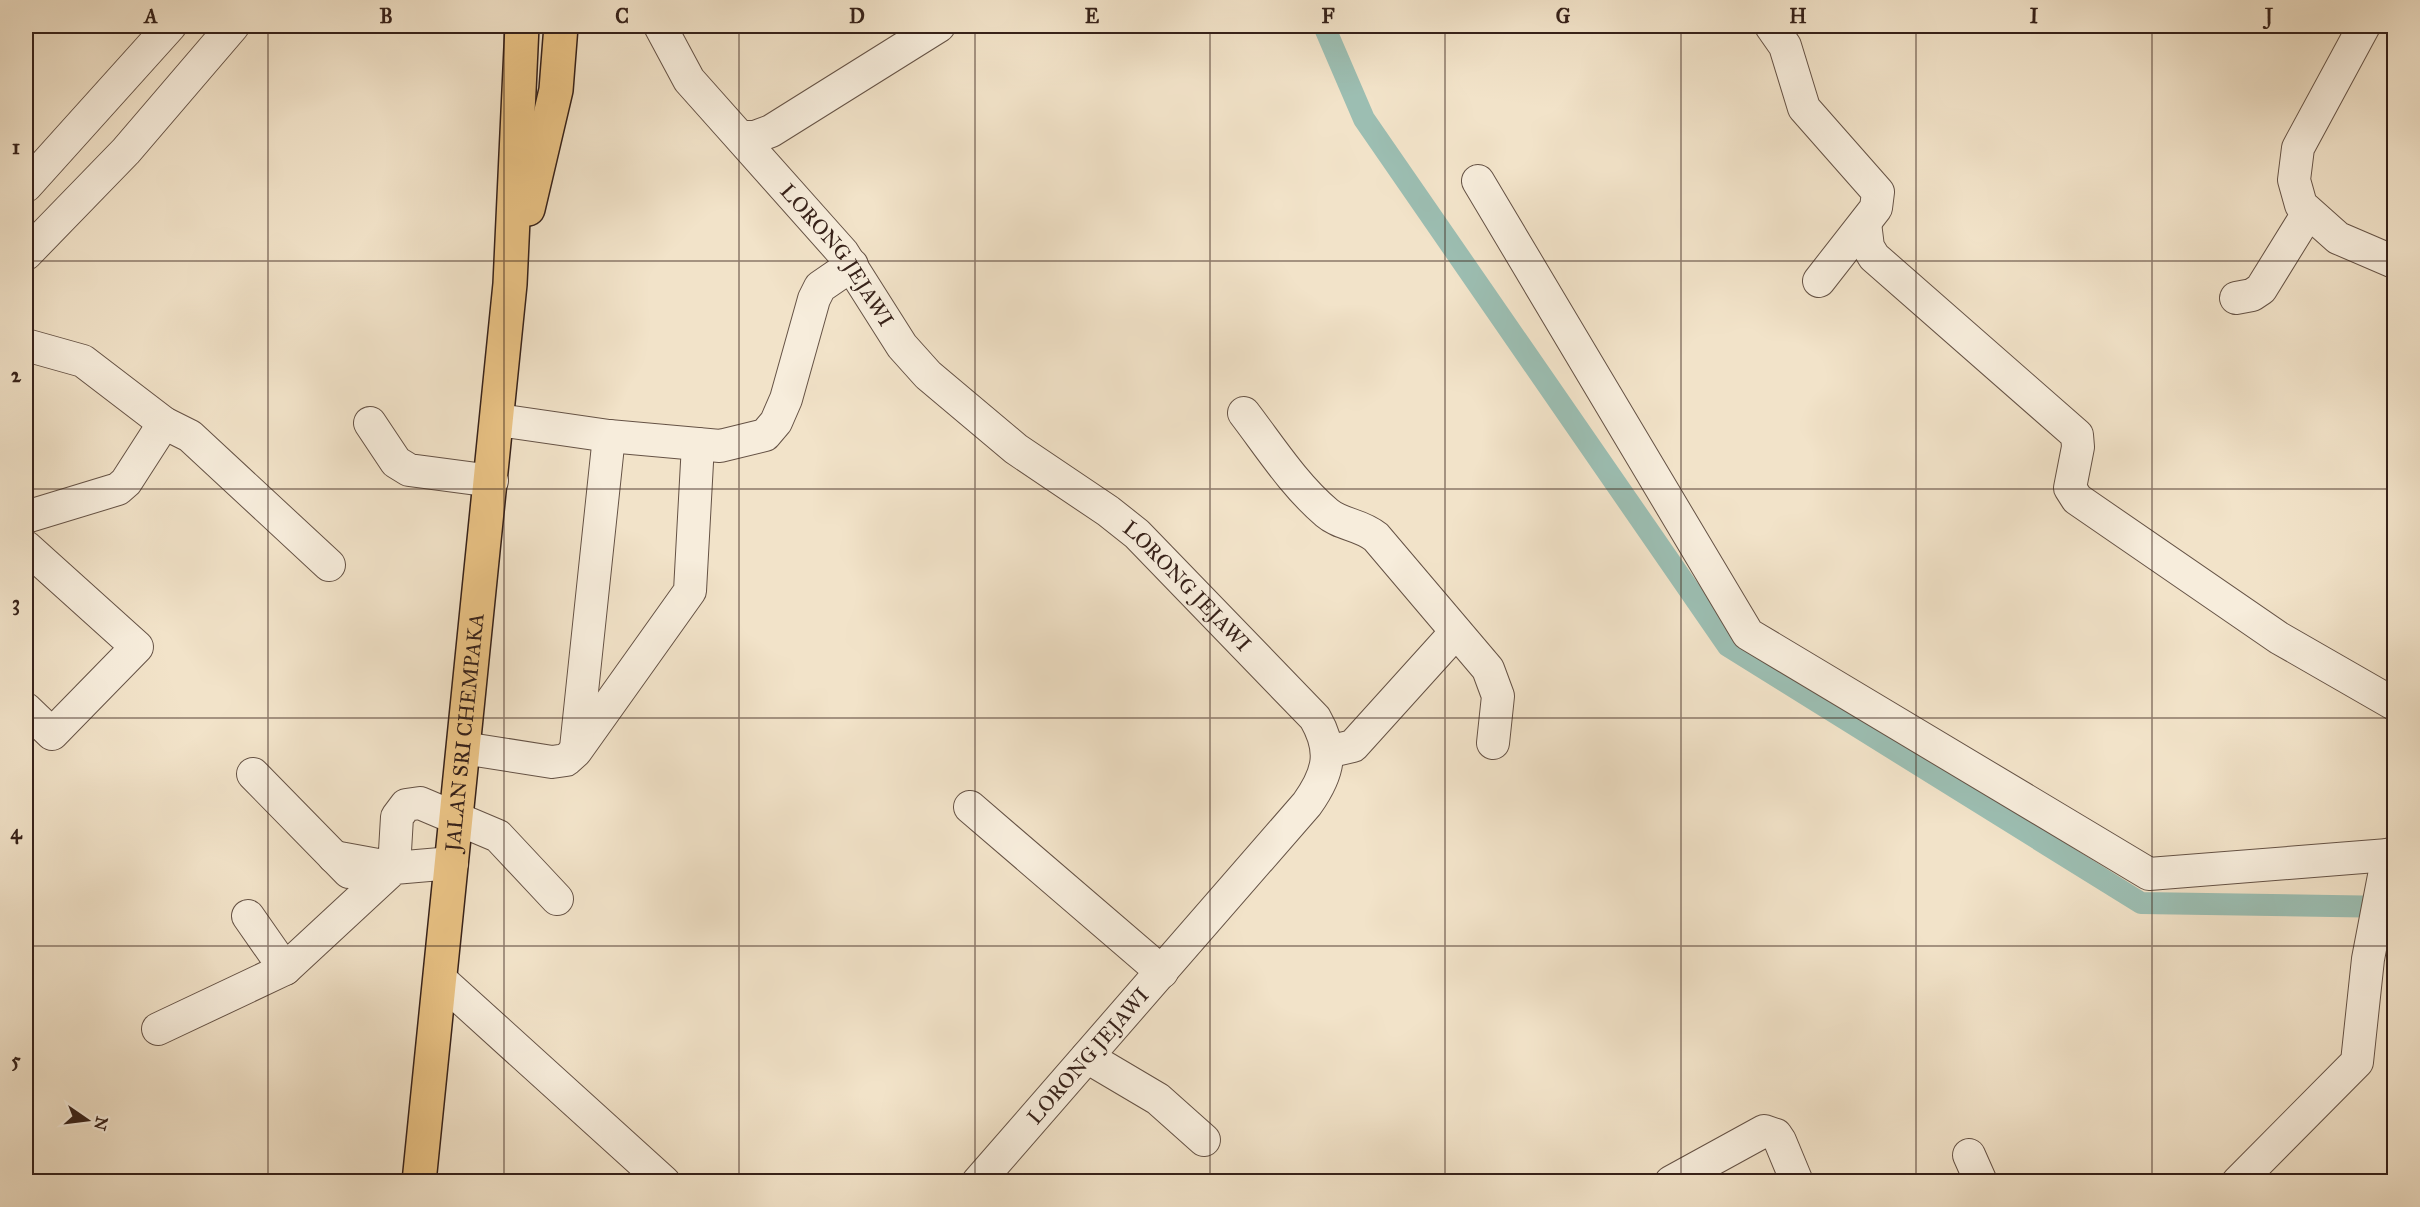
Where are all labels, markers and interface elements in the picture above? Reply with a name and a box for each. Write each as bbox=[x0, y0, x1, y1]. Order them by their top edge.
text: A bbox=[142, 4, 158, 28]
text: B bbox=[379, 4, 393, 28]
text: C bbox=[615, 4, 629, 28]
text: D bbox=[849, 4, 865, 28]
text: E bbox=[1085, 4, 1100, 28]
text: F bbox=[1321, 4, 1335, 28]
text: G bbox=[1556, 4, 1571, 28]
text: H bbox=[1789, 4, 1807, 28]
text: I bbox=[2030, 4, 2039, 28]
text: J bbox=[2262, 4, 2274, 30]
text: 1 bbox=[12, 135, 20, 159]
street label: LORONG JEJAWI bbox=[775, 178, 899, 331]
text: 2 bbox=[11, 363, 22, 387]
street label: LORONG JEJAWI bbox=[1118, 515, 1256, 657]
text: 3 bbox=[12, 591, 20, 616]
street label: JALAN SRI CHEMPAKA bbox=[439, 612, 490, 855]
text: 4 bbox=[10, 820, 22, 845]
street label: LORONG JEJAWI bbox=[1022, 982, 1154, 1130]
text: 5 bbox=[11, 1048, 21, 1072]
north arrow bbox=[57, 1090, 117, 1150]
text: N bbox=[90, 1115, 112, 1133]

